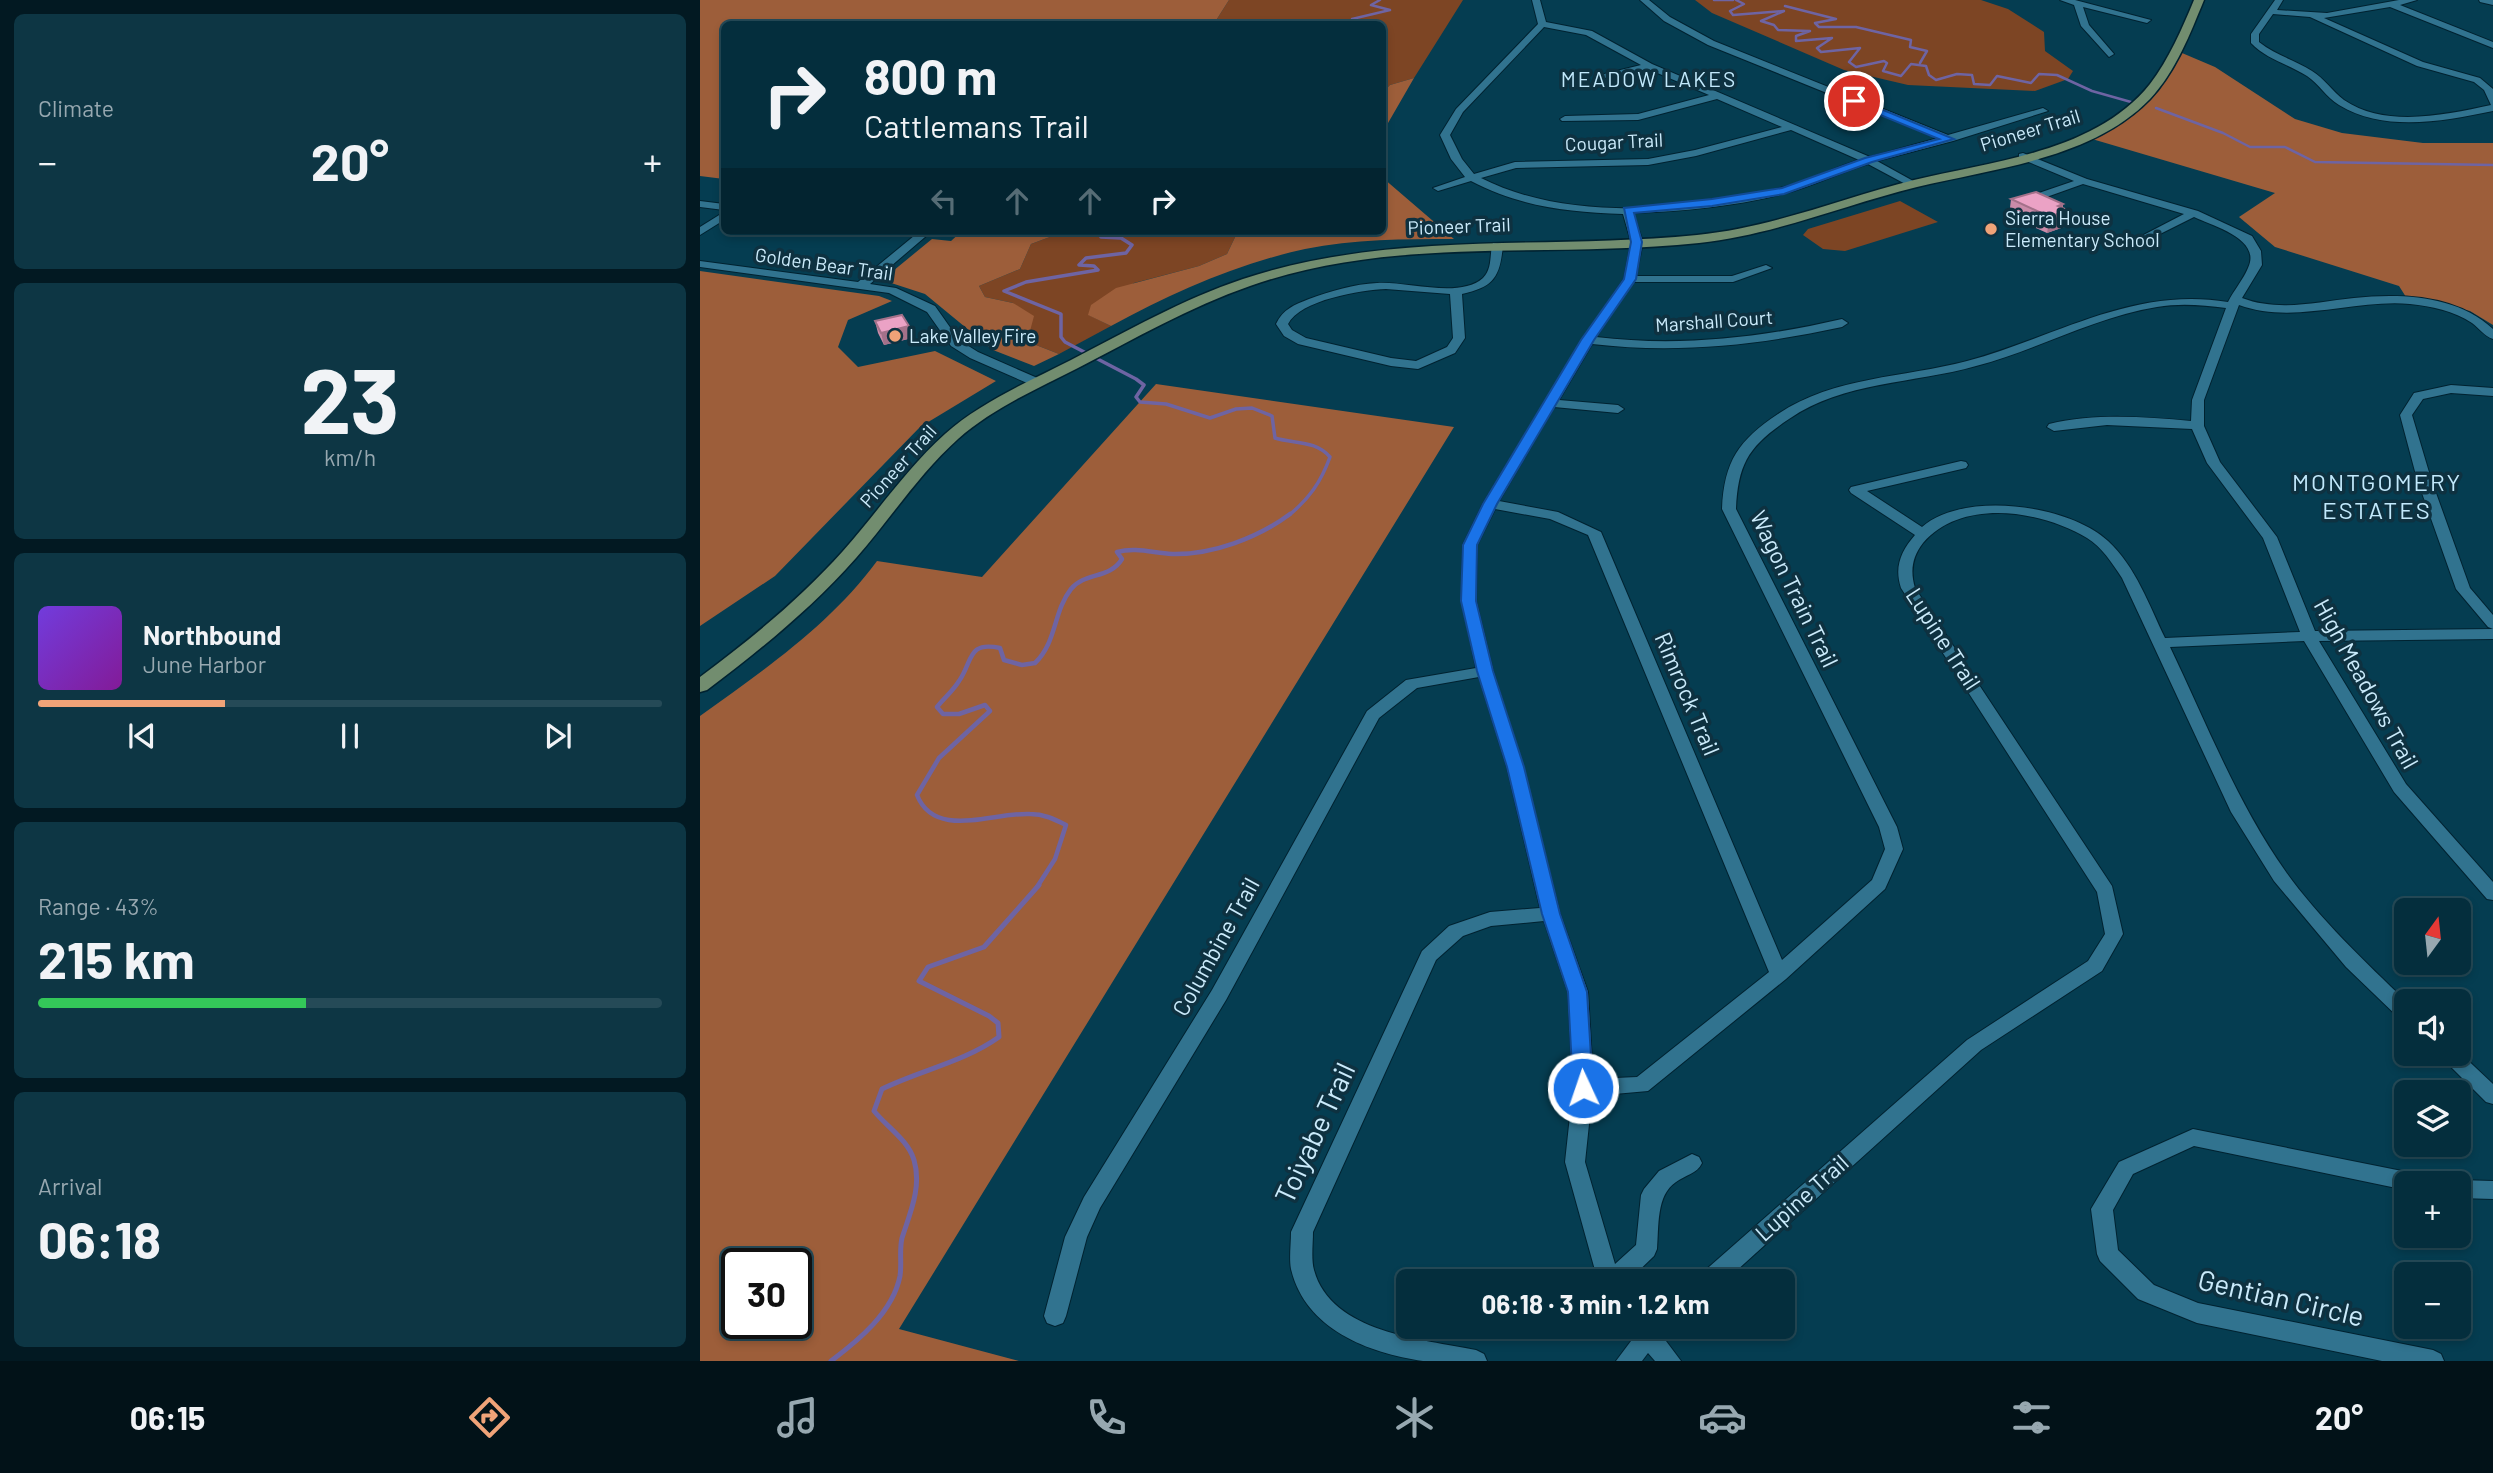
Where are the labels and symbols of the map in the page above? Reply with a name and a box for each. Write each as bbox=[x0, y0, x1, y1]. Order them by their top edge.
district label: MEADOW LAKES bbox=[1561, 66, 1737, 91]
pin bbox=[1824, 71, 1884, 131]
street label: Pioneer Trail bbox=[1977, 103, 2083, 156]
street label: Cougar Trail bbox=[1564, 127, 1664, 156]
place label: Sierra House Elementary School bbox=[2005, 206, 2160, 251]
street label: Pioneer Trail bbox=[1407, 212, 1511, 239]
marker: Sierra House Elementary School bbox=[1983, 221, 1999, 237]
street label: Golden Bear Trail bbox=[754, 242, 894, 285]
street label: Marshall Court bbox=[1654, 305, 1774, 336]
place label: Lake Valley Fire bbox=[909, 324, 1036, 347]
marker: Lake Valley Fire bbox=[887, 328, 903, 344]
street label: Pioneer Trail bbox=[855, 420, 941, 512]
district label: MONTGOMERY ESTATES bbox=[2292, 467, 2462, 524]
street label: Wagon Train Trail bbox=[1745, 506, 1845, 671]
street label: Lupine Trail bbox=[1900, 582, 1987, 695]
street label: High Meadows Trail bbox=[2309, 594, 2425, 773]
street label: Rimrock Trail bbox=[1649, 628, 1726, 759]
street label: Columbine Trail bbox=[1166, 873, 1265, 1021]
north arrow bbox=[2394, 898, 2471, 975]
position arrow bbox=[1546, 1051, 1620, 1125]
street label: Toiyabe Trail bbox=[1267, 1057, 1361, 1208]
street label: Lupine Trail bbox=[1749, 1148, 1854, 1247]
speed limit sign: 30 bbox=[721, 1248, 812, 1339]
street label: Gentian Circle bbox=[2195, 1261, 2368, 1333]

